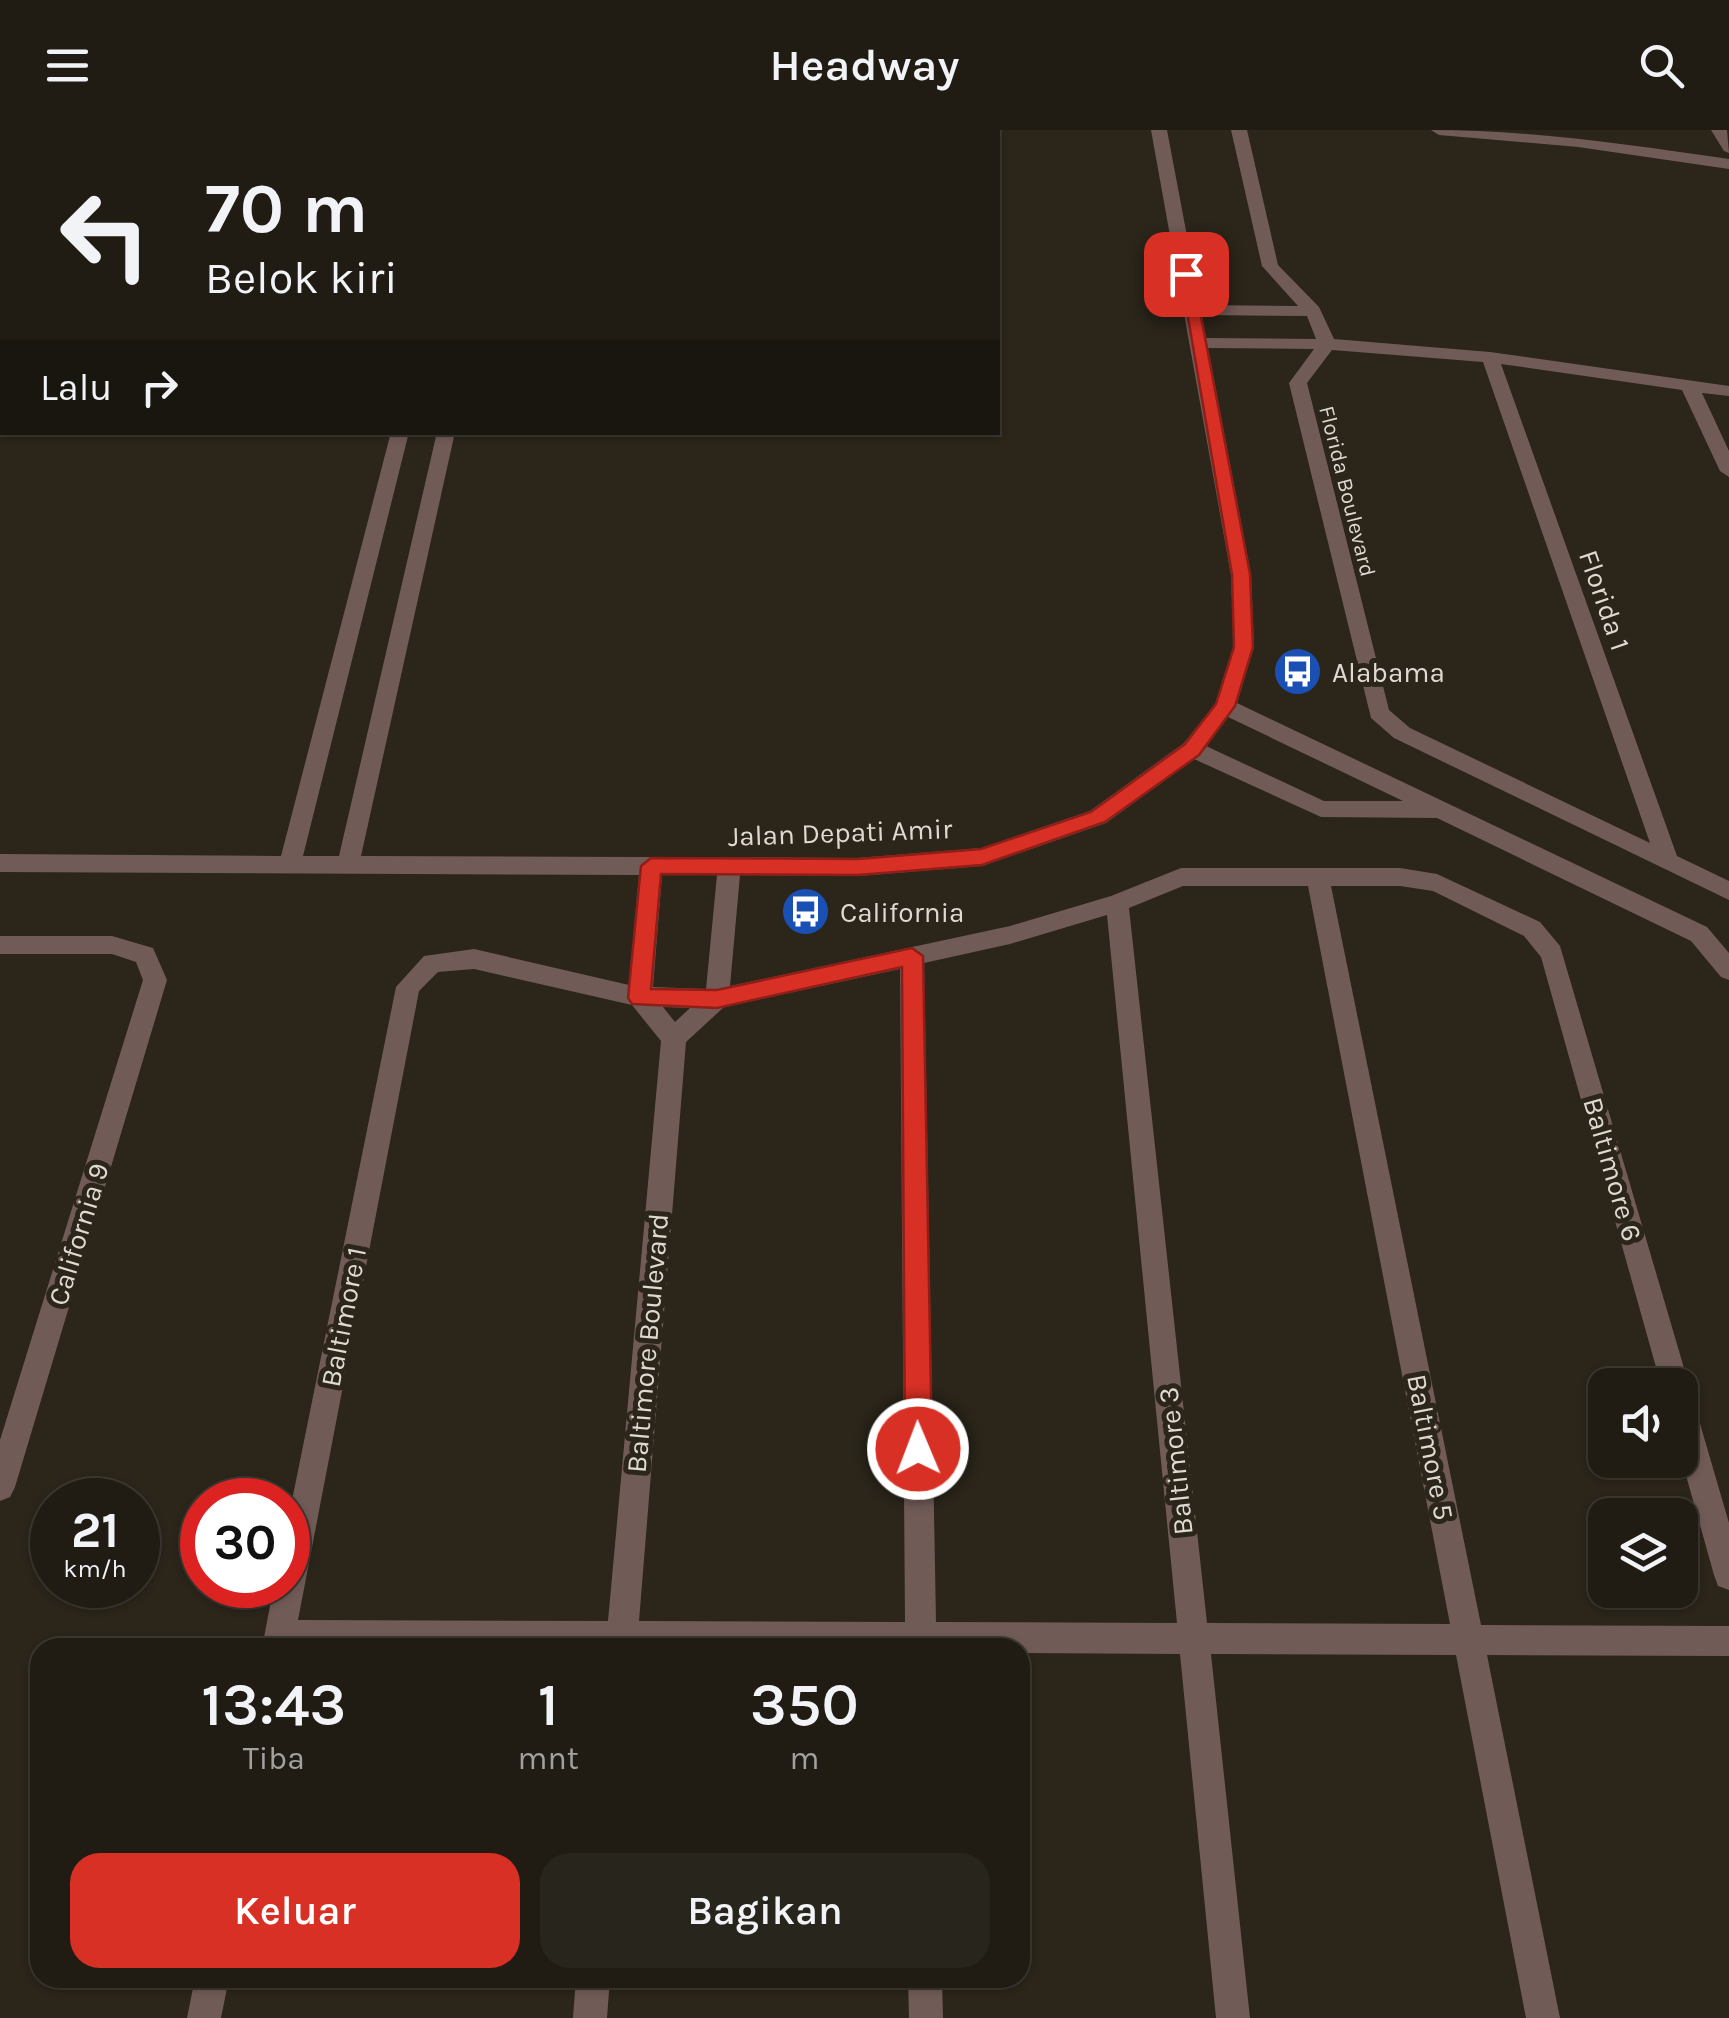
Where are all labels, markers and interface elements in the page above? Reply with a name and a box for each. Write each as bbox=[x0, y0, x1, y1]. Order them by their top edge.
icon: menu bbox=[40, 38, 95, 93]
icon: search bbox=[1634, 38, 1689, 93]
text: Headway bbox=[770, 39, 959, 91]
text: 70 m bbox=[205, 168, 368, 250]
icon: left bbox=[40, 170, 170, 300]
pin bbox=[1144, 232, 1229, 317]
icon: arrive bbox=[1159, 247, 1214, 302]
text: Belok kiri bbox=[205, 252, 398, 304]
icon: right bbox=[132, 360, 187, 415]
text: Lalu bbox=[40, 365, 112, 410]
street label: Florida Boulevard bbox=[1313, 403, 1381, 579]
street label: Florida 1 bbox=[1572, 546, 1637, 655]
bus stop icon: Alabama bbox=[1271, 646, 1323, 698]
place label: Alabama bbox=[1332, 656, 1445, 689]
street label: Jalan Depati Amir bbox=[727, 812, 954, 853]
bus stop icon: California bbox=[779, 886, 831, 938]
place label: California bbox=[840, 896, 964, 929]
street label: Baltimore 6 bbox=[1576, 1093, 1649, 1245]
street label: California 9 bbox=[41, 1159, 116, 1309]
street label: Baltimore Boulevard bbox=[620, 1212, 675, 1474]
street label: Baltimore 1 bbox=[314, 1245, 373, 1390]
map controls bbox=[1588, 1368, 1698, 1608]
button: sound bbox=[1588, 1368, 1698, 1478]
street label: Baltimore 5 bbox=[1400, 1371, 1461, 1523]
street label: Baltimore 3 bbox=[1151, 1385, 1200, 1537]
position arrow bbox=[866, 1397, 970, 1501]
speed limit sign: 30 bbox=[180, 1478, 310, 1608]
button: layers bbox=[1588, 1498, 1698, 1608]
text: 21 bbox=[71, 1501, 119, 1560]
text: km/h bbox=[63, 1554, 127, 1583]
text: 13:43 bbox=[201, 1670, 346, 1740]
text: 1 bbox=[538, 1670, 559, 1740]
text: 350 bbox=[750, 1670, 859, 1740]
text: Tiba bbox=[243, 1740, 305, 1777]
text: mnt bbox=[518, 1740, 579, 1777]
text: m bbox=[789, 1740, 819, 1777]
button: Keluar bbox=[70, 1853, 520, 1968]
button: Bagikan bbox=[540, 1853, 990, 1968]

